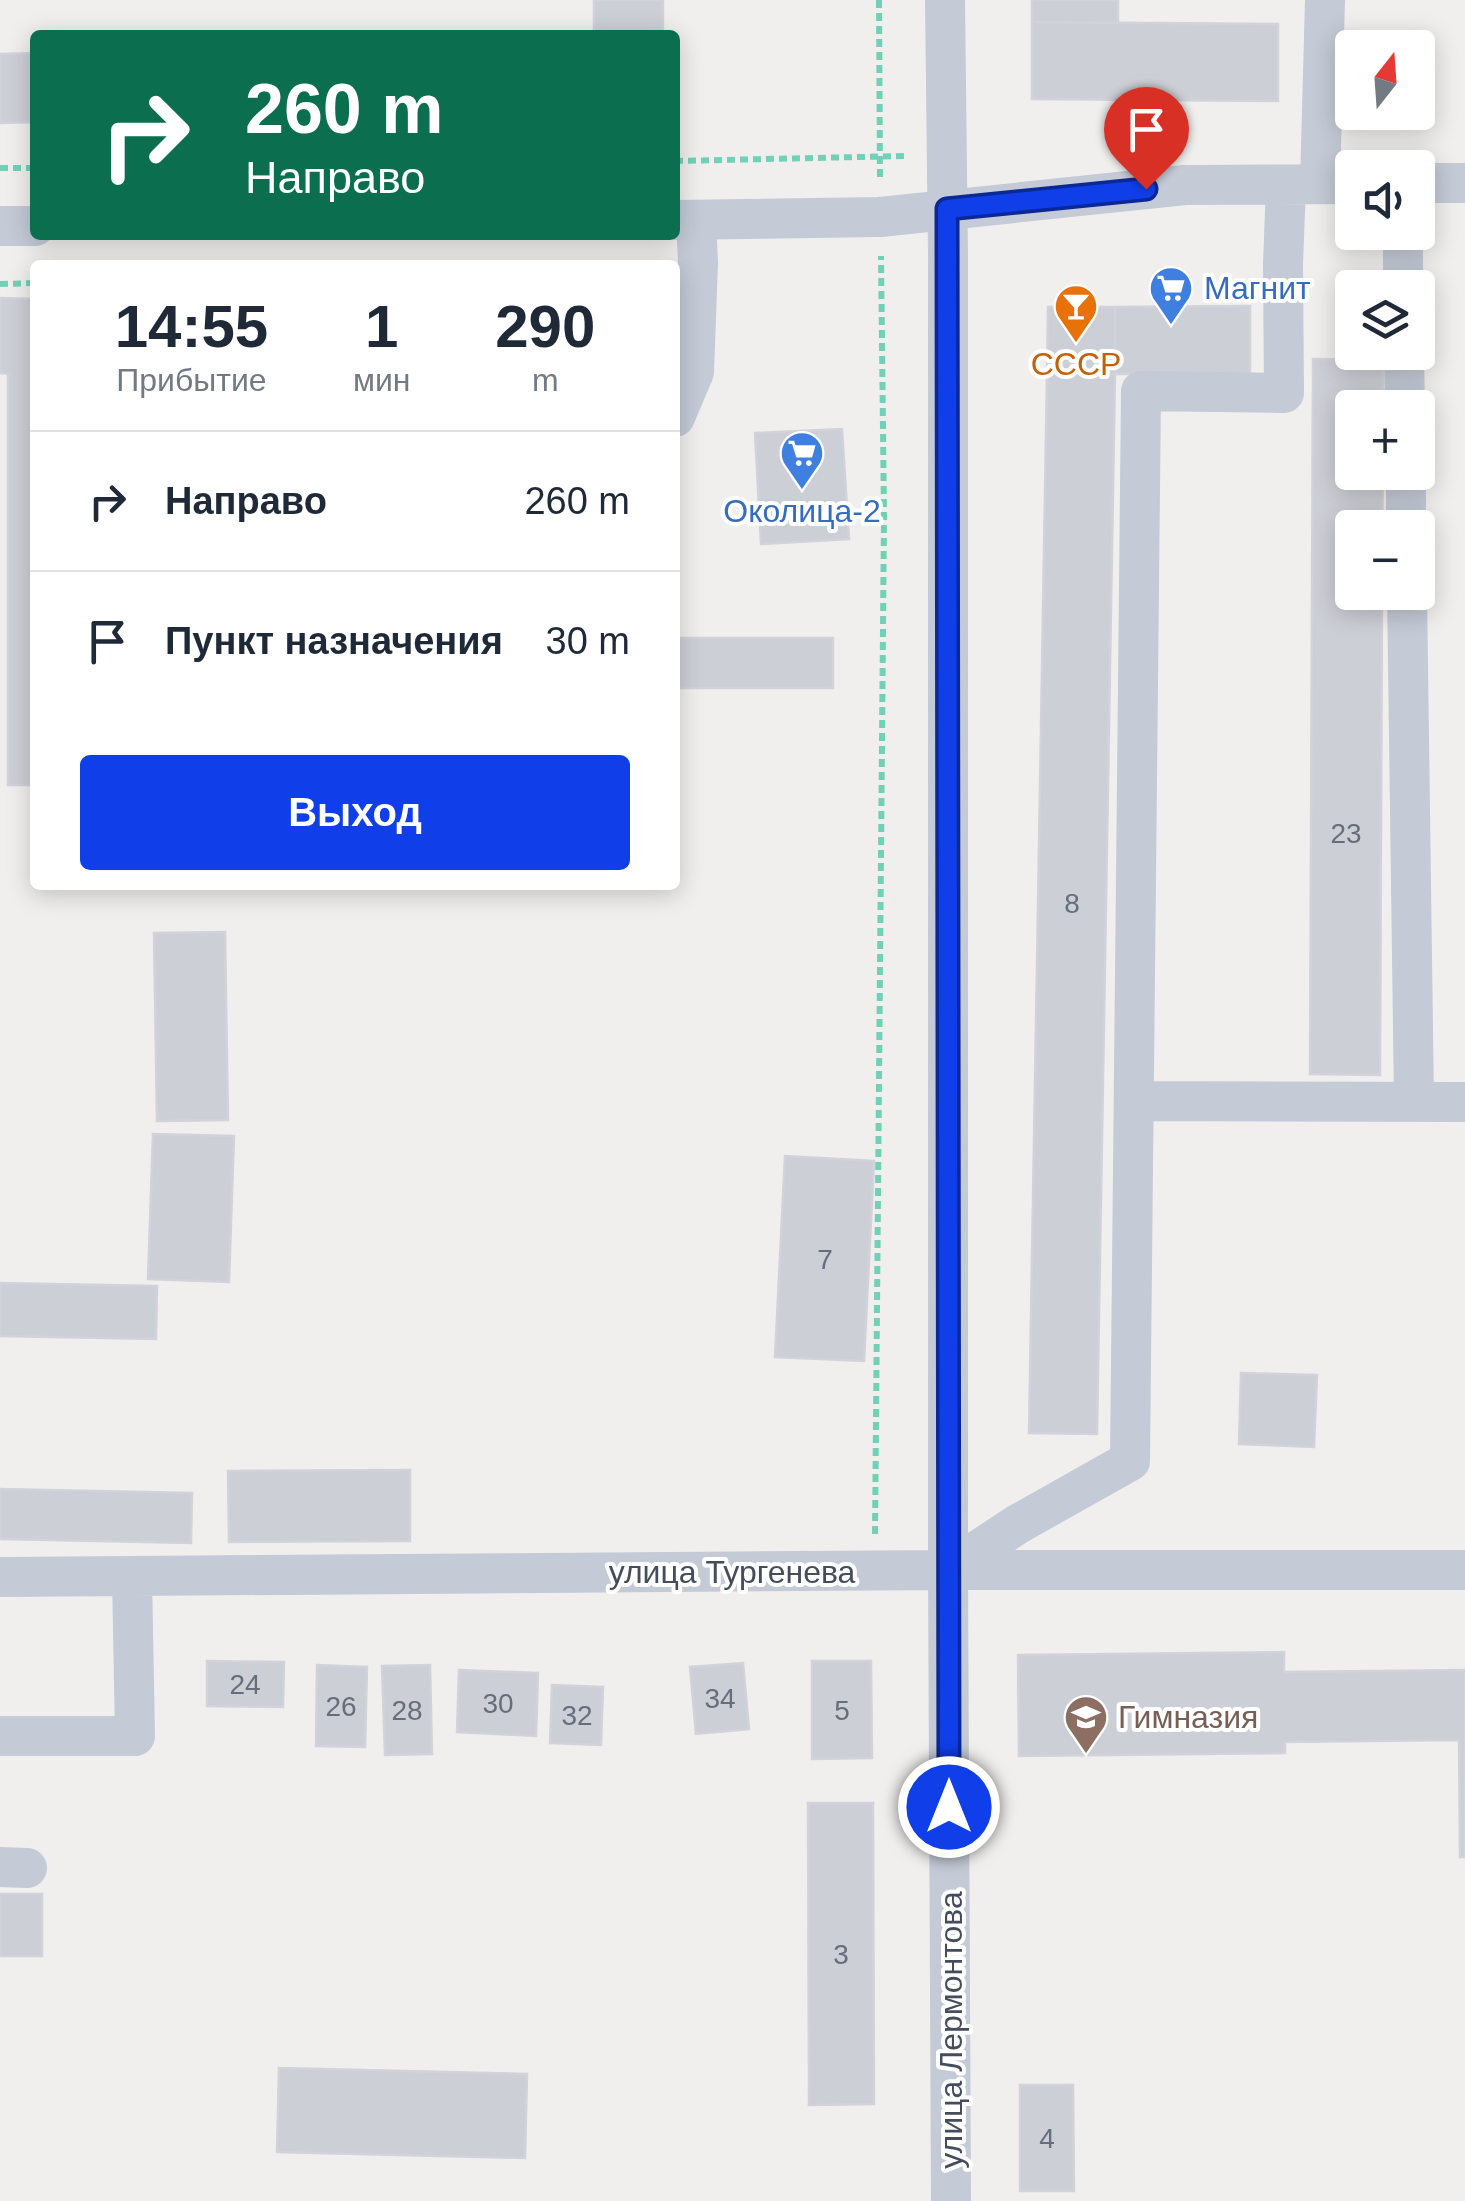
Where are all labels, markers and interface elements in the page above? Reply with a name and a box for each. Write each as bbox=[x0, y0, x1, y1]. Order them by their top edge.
north arrow bbox=[1335, 30, 1435, 130]
map controls bbox=[1335, 30, 1435, 610]
icon: right bbox=[80, 70, 210, 200]
text: 260 m bbox=[245, 70, 443, 148]
pin bbox=[1104, 87, 1189, 190]
icon: arrive bbox=[1119, 102, 1174, 157]
button: sound bbox=[1335, 150, 1435, 250]
text: Направо bbox=[245, 152, 425, 203]
supermarket icon: Магнит bbox=[1148, 265, 1194, 326]
place label: Магнит bbox=[1204, 270, 1311, 306]
button: layers bbox=[1335, 270, 1435, 370]
bar icon: СССР bbox=[1053, 283, 1099, 344]
text: 14:55 bbox=[115, 293, 268, 360]
text: 1 bbox=[365, 293, 398, 360]
text: 290 bbox=[495, 293, 595, 360]
place label: СССР bbox=[1031, 346, 1121, 382]
text: Прибытие bbox=[116, 362, 267, 398]
text: мин bbox=[353, 362, 410, 398]
text: m bbox=[532, 362, 559, 398]
button: + bbox=[1335, 390, 1435, 490]
supermarket icon: Околица-2 bbox=[779, 430, 825, 491]
icon: right bbox=[80, 474, 135, 529]
text: Направо bbox=[165, 480, 327, 522]
text: 260 m bbox=[524, 480, 630, 522]
place label: Околица-2 bbox=[723, 493, 881, 529]
button: − bbox=[1335, 510, 1435, 610]
icon: arrive bbox=[80, 614, 135, 669]
text: Пункт назначения bbox=[165, 620, 503, 662]
text: 30 m bbox=[546, 620, 630, 662]
button: Выход bbox=[80, 755, 630, 870]
house number: 23 bbox=[1330, 818, 1362, 849]
house number: 8 bbox=[1064, 888, 1080, 919]
house number: 7 bbox=[817, 1244, 833, 1275]
street label: улица Тургенева bbox=[609, 1554, 856, 1590]
house number: 24 bbox=[229, 1669, 261, 1700]
house number: 34 bbox=[704, 1683, 736, 1714]
house number: 30 bbox=[482, 1688, 514, 1719]
house number: 26 bbox=[325, 1691, 357, 1722]
school or university icon: Гимназия bbox=[1063, 1694, 1109, 1755]
house number: 28 bbox=[391, 1695, 423, 1726]
house number: 5 bbox=[834, 1695, 850, 1726]
place label: Гимназия bbox=[1118, 1699, 1258, 1735]
house number: 32 bbox=[561, 1700, 593, 1731]
position arrow bbox=[897, 1755, 1001, 1859]
street label: улица Лермонтова bbox=[933, 1891, 969, 2169]
house number: 3 bbox=[833, 1939, 849, 1970]
house number: 4 bbox=[1039, 2123, 1055, 2154]

